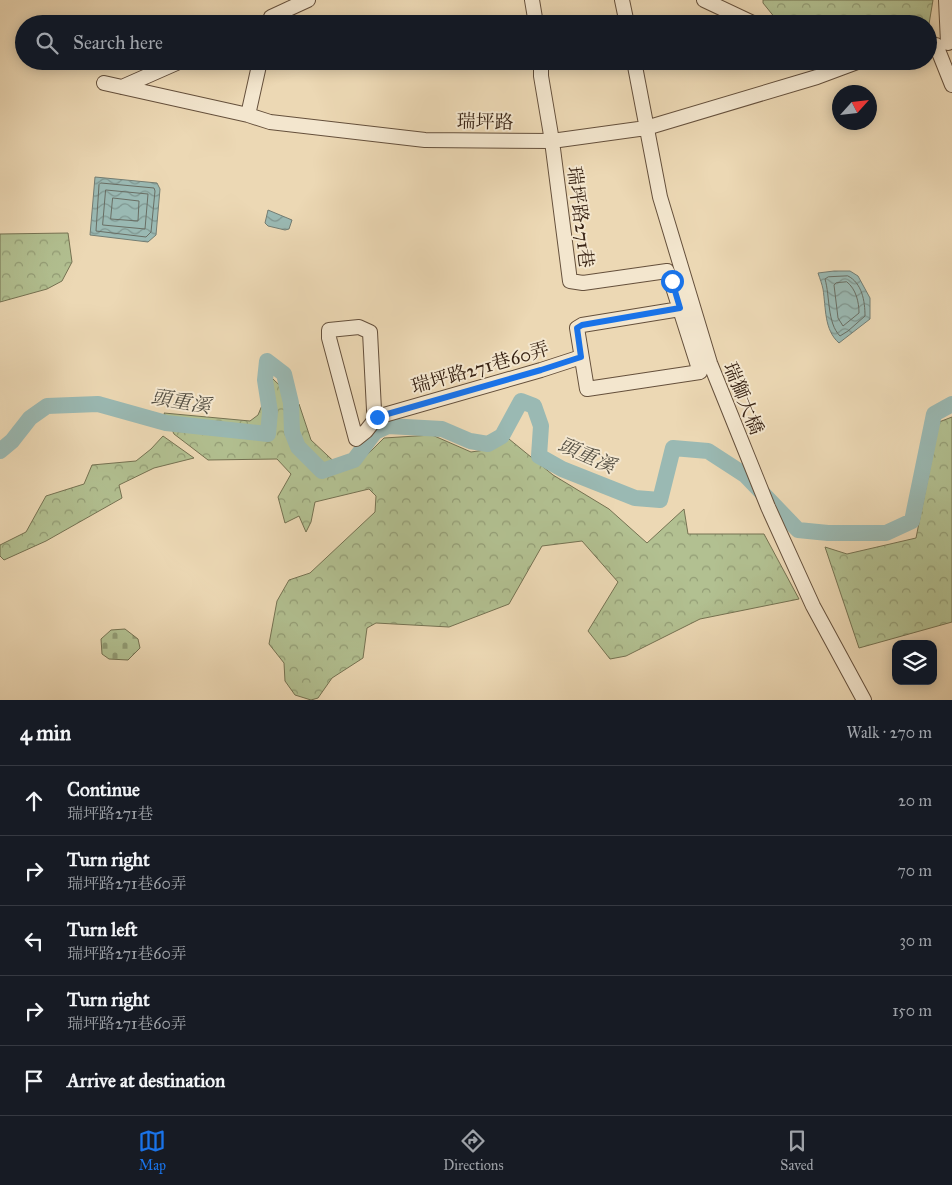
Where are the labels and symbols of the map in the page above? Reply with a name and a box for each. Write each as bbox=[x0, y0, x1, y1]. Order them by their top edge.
north arrow bbox=[832, 85, 877, 130]
street label: 瑞坪路 bbox=[456, 110, 514, 133]
street label: 瑞坪路271巷 bbox=[563, 165, 598, 269]
route start bbox=[661, 270, 684, 293]
street label: 瑞坪路271巷60弄 bbox=[409, 337, 552, 398]
street label: 瑞獅大橋 bbox=[719, 359, 768, 438]
water label: 頭重溪 bbox=[149, 384, 215, 418]
route end bbox=[366, 406, 389, 429]
water label: 頭重溪 bbox=[555, 432, 621, 479]

